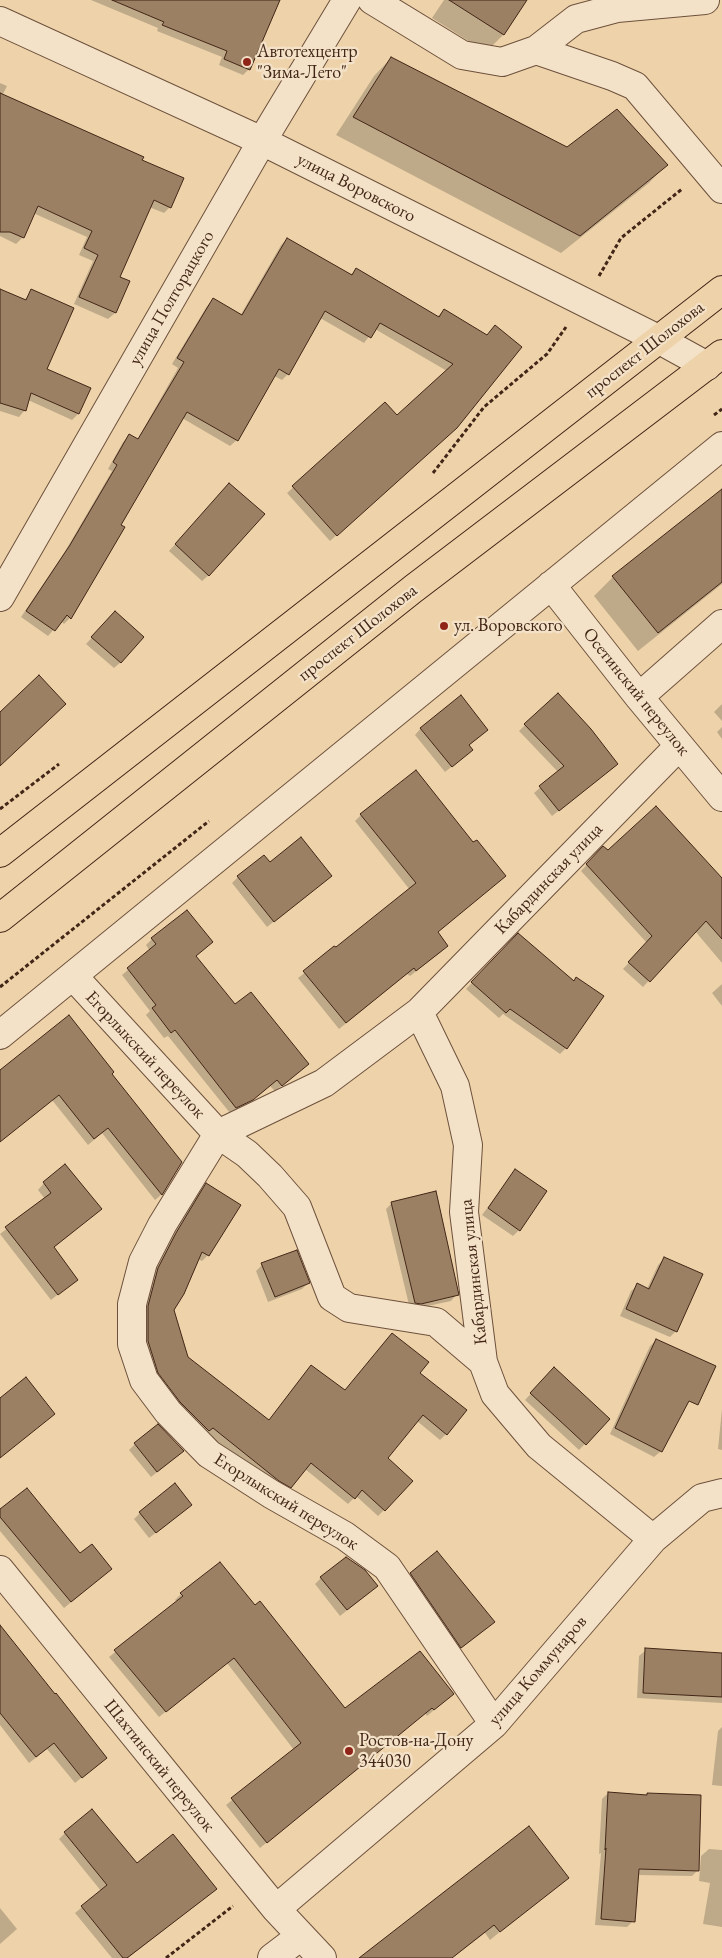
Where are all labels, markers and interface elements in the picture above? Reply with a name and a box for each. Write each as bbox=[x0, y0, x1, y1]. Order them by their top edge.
place label: Автотехцентр "Зима-Лето" bbox=[257, 41, 358, 84]
marker: Автотехцентр "Зима-Лето" bbox=[241, 56, 253, 68]
street label: улица Воровского bbox=[293, 149, 419, 227]
street label: улица Полторацкого bbox=[125, 227, 219, 369]
street label: проспект Шолохова bbox=[581, 297, 709, 403]
street label: проспект Шолохова bbox=[294, 580, 422, 686]
place label: ул. Воровского bbox=[454, 615, 563, 637]
marker: ул. Воровского bbox=[438, 620, 450, 632]
street label: Осетинский переулок bbox=[578, 624, 694, 760]
street label: Кабардинская улица bbox=[490, 819, 608, 939]
street label: Егорлыкский переулок bbox=[80, 987, 210, 1123]
street label: Кабардинская улица bbox=[456, 1198, 492, 1346]
street label: Егорлыкский переулок bbox=[210, 1449, 362, 1555]
street label: улица Коммунаров bbox=[484, 1612, 592, 1730]
street label: Шахтинский переулок bbox=[99, 1695, 219, 1837]
place label: Ростов-на-Дону 344030 bbox=[359, 1730, 473, 1772]
marker: Ростов-на-Дону 344030 bbox=[343, 1745, 355, 1757]

